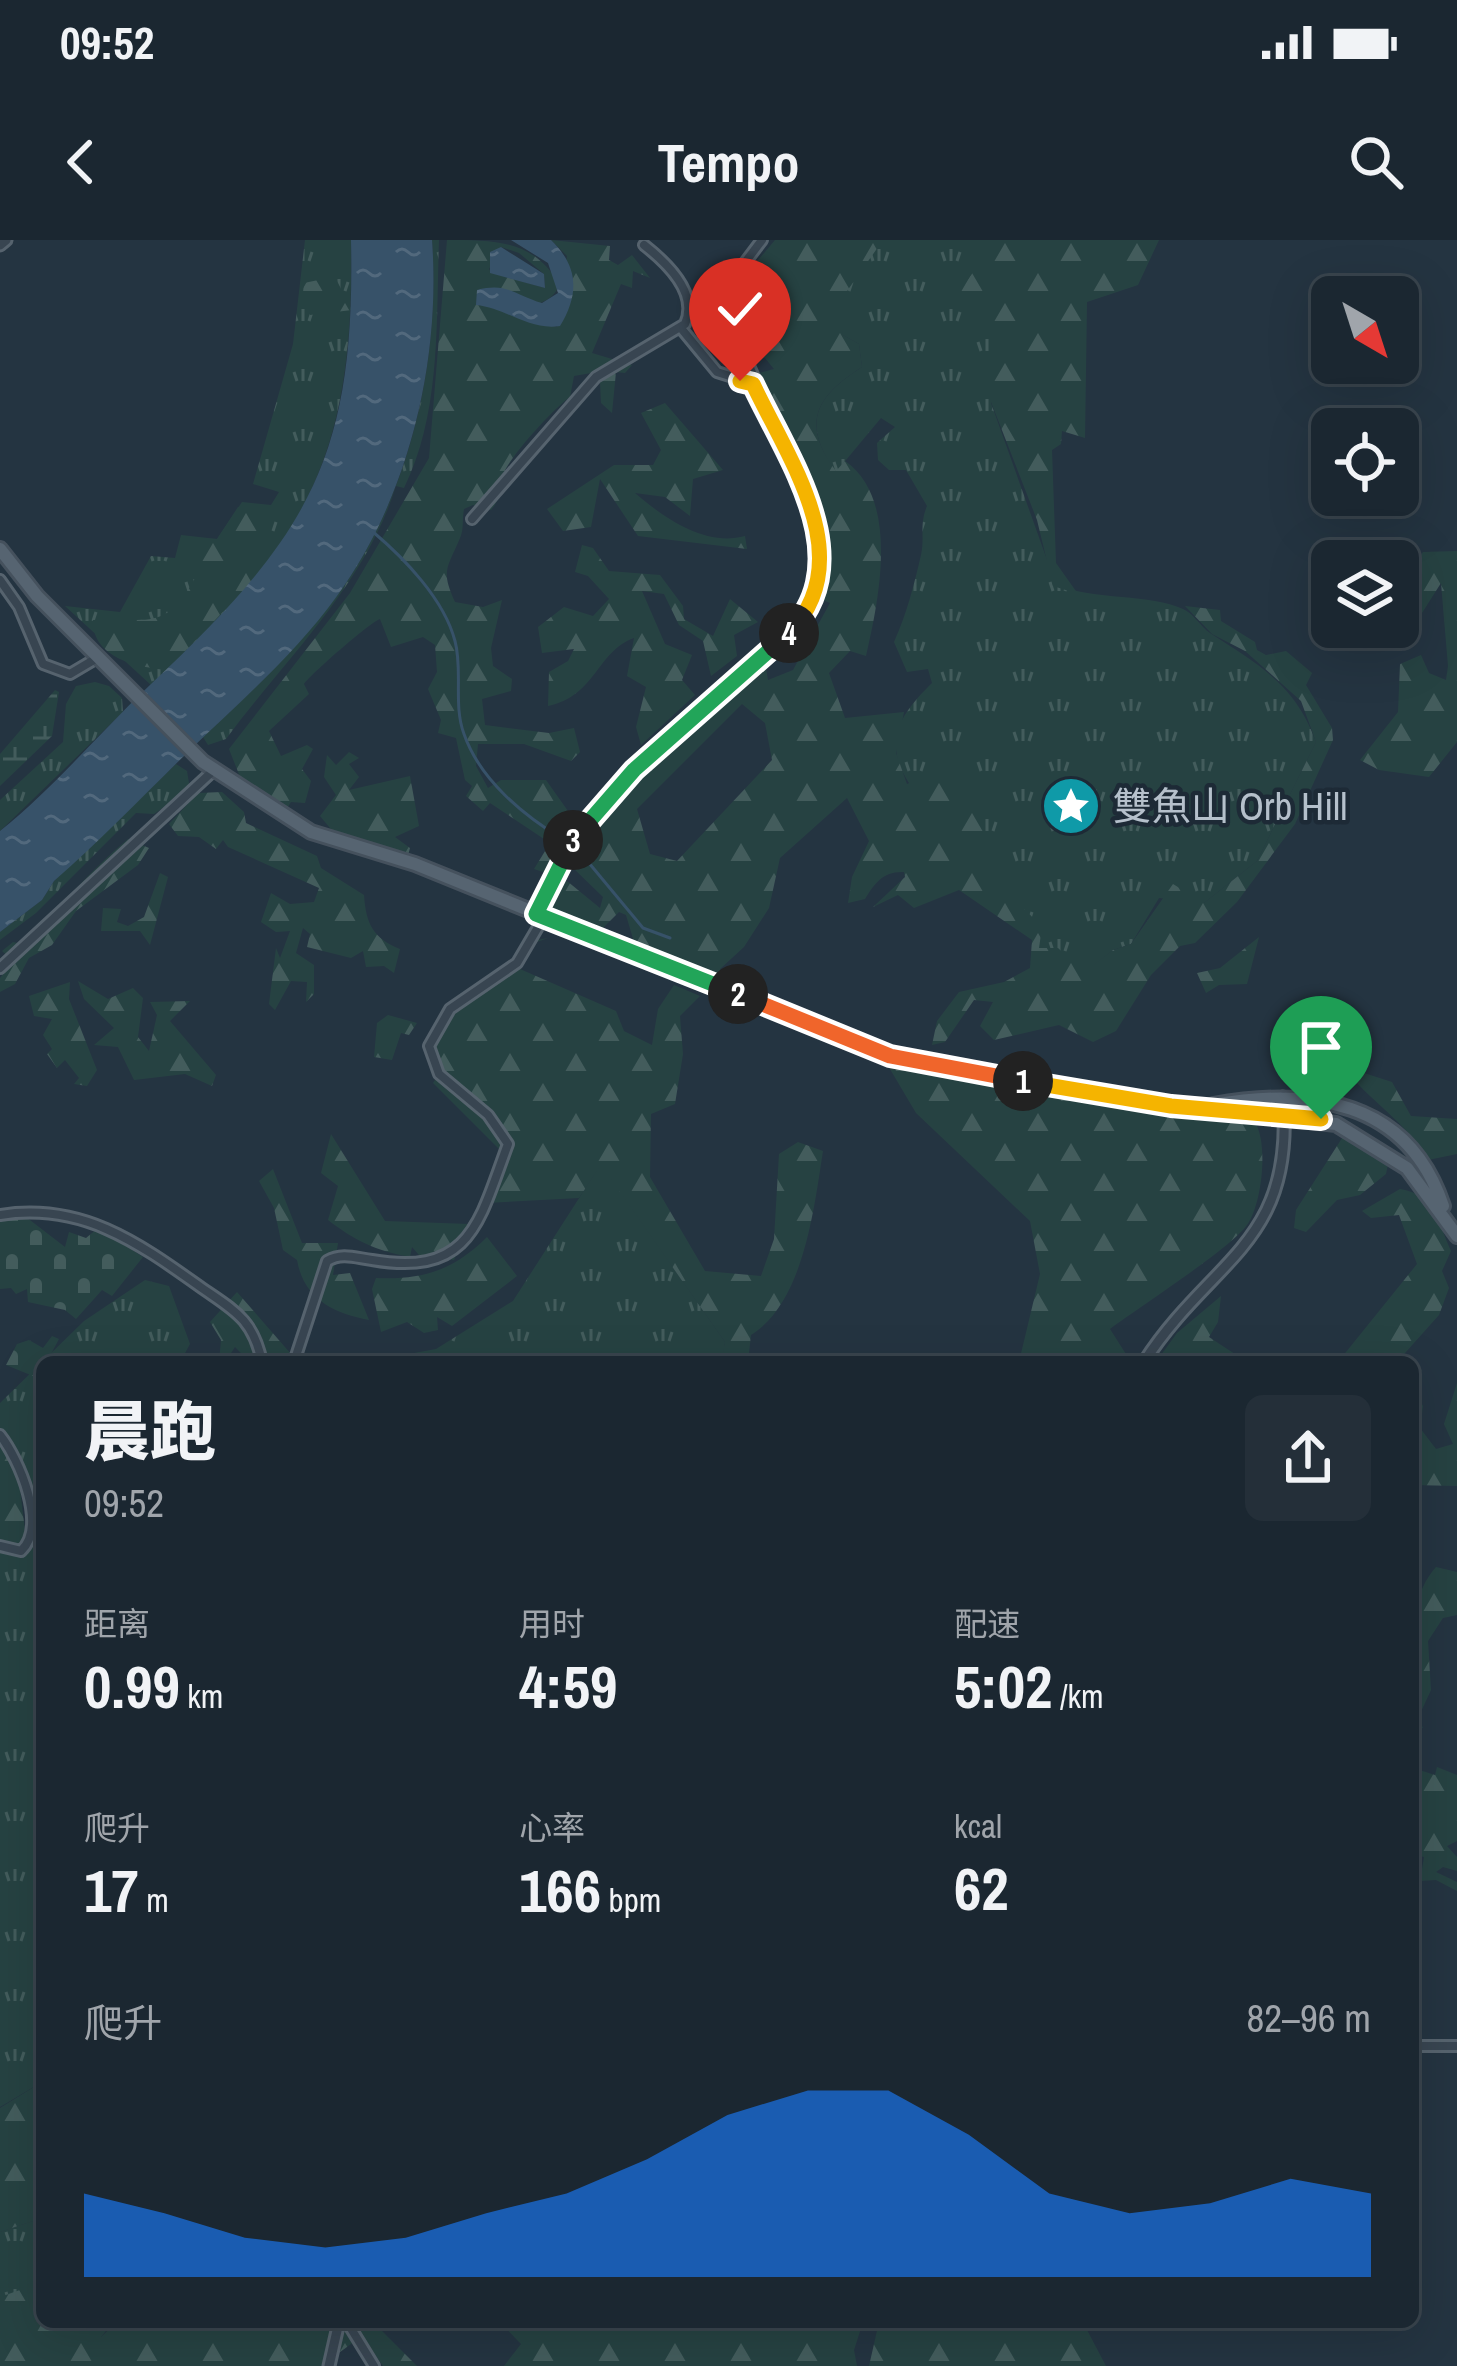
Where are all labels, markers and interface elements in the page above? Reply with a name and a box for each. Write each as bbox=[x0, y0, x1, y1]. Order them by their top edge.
text: 09:52 bbox=[60, 12, 154, 73]
text: Tempo bbox=[658, 126, 799, 199]
icon: back bbox=[48, 129, 114, 195]
icon: search bbox=[1343, 129, 1409, 195]
pin bbox=[689, 258, 791, 381]
icon: check bbox=[707, 276, 773, 342]
north arrow bbox=[1311, 276, 1419, 384]
map controls bbox=[1311, 276, 1419, 648]
button: locate bbox=[1311, 408, 1419, 516]
button: layers bbox=[1311, 540, 1419, 648]
pin: 4 bbox=[759, 603, 819, 663]
text: 4 bbox=[781, 611, 797, 655]
place icon: 雙魚山 Orb Hill bbox=[1040, 775, 1102, 837]
place label: 雙魚山 Orb Hill bbox=[1113, 780, 1347, 832]
pin: 3 bbox=[543, 810, 603, 870]
text: 3 bbox=[565, 818, 581, 862]
pin: 2 bbox=[708, 964, 768, 1024]
text: 2 bbox=[730, 972, 746, 1016]
pin bbox=[1270, 996, 1372, 1119]
icon: arrive bbox=[1288, 1014, 1354, 1080]
pin: 1 bbox=[993, 1051, 1053, 1111]
text: 1 bbox=[1015, 1059, 1031, 1103]
text: 晨跑 bbox=[84, 1387, 216, 1476]
button: share bbox=[1245, 1395, 1371, 1521]
text: 09:52 bbox=[84, 1477, 164, 1529]
text: 距离 bbox=[84, 1602, 150, 1646]
text: 用时 bbox=[519, 1602, 585, 1646]
text: 配速 bbox=[954, 1602, 1020, 1646]
text: 0.99 bbox=[84, 1646, 180, 1727]
text: 4:59 bbox=[519, 1646, 617, 1727]
text: 5:02 bbox=[954, 1646, 1052, 1727]
text: km bbox=[180, 1674, 223, 1718]
text: /km bbox=[1052, 1674, 1104, 1718]
text: kcal bbox=[954, 1804, 1002, 1848]
text: 爬升 bbox=[84, 1806, 150, 1850]
text: 心率 bbox=[519, 1806, 585, 1850]
text: 62 bbox=[954, 1848, 1009, 1929]
text: 17 bbox=[84, 1850, 139, 1931]
text: 166 bbox=[519, 1850, 601, 1931]
text: m bbox=[139, 1878, 169, 1922]
text: bpm bbox=[601, 1878, 661, 1922]
text: 82–96 m bbox=[1247, 1992, 1371, 2044]
text: 爬升 bbox=[84, 1997, 162, 2049]

